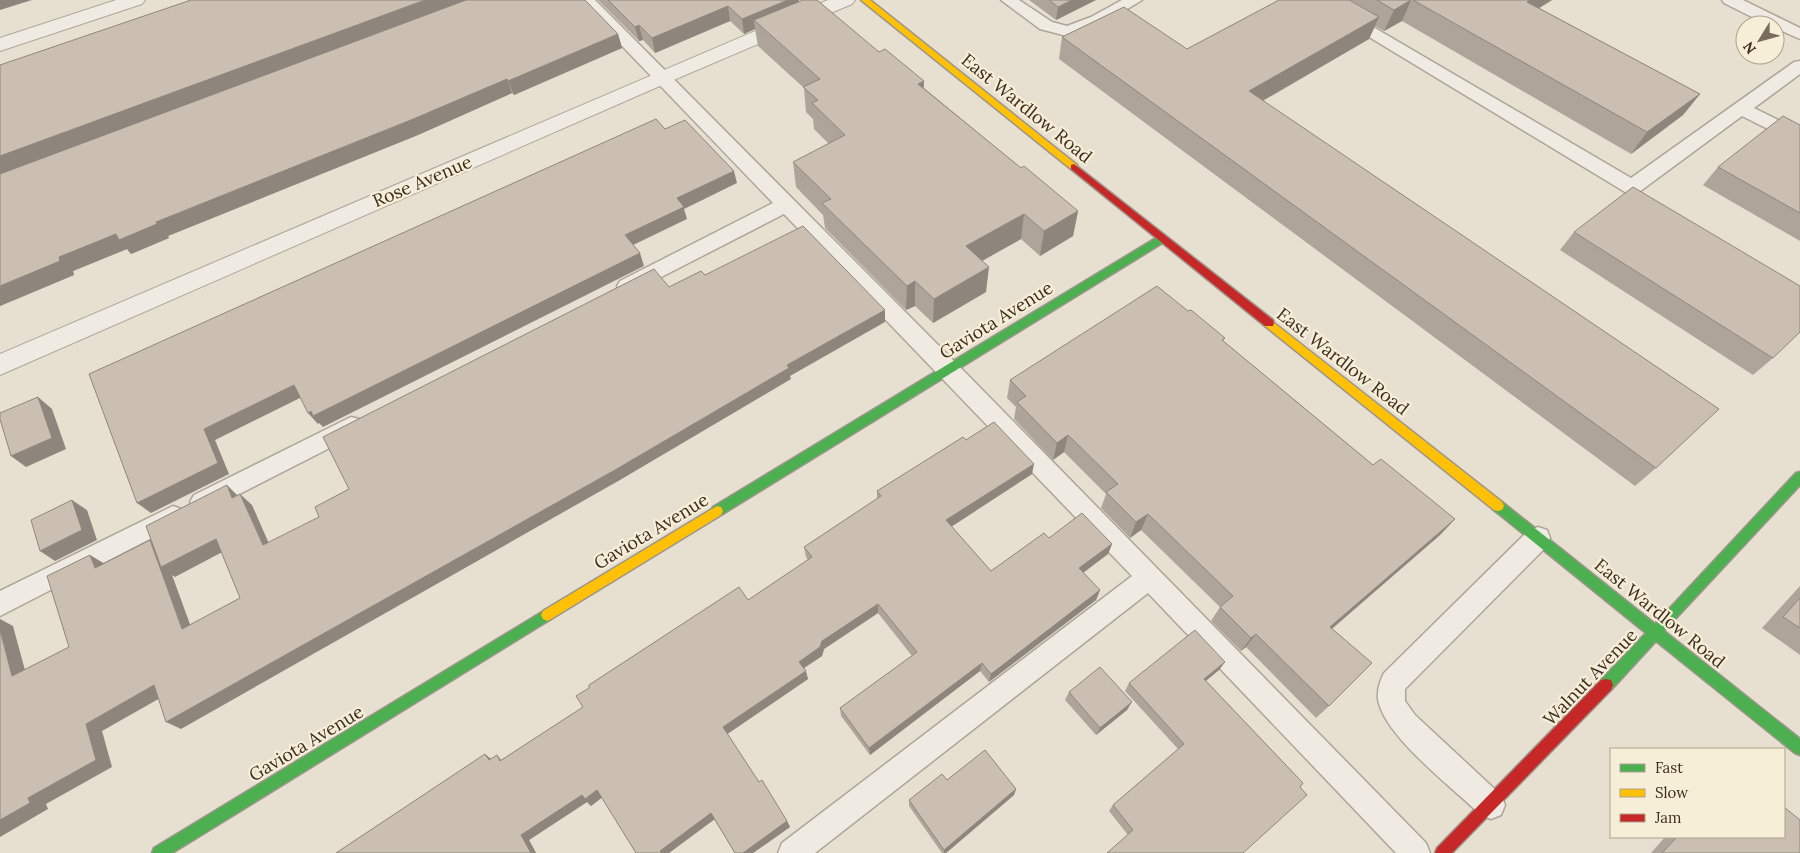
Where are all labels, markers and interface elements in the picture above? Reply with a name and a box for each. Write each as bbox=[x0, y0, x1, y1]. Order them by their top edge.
north arrow bbox=[1735, 15, 1785, 65]
text: N bbox=[1739, 38, 1760, 58]
street label: East Wardlow Road bbox=[957, 48, 1097, 168]
street label: Rose Avenue bbox=[369, 150, 475, 212]
street label: Gaviota Avenue bbox=[935, 276, 1057, 364]
street label: East Wardlow Road bbox=[1272, 302, 1414, 420]
street label: Gaviota Avenue bbox=[590, 488, 713, 574]
street label: East Wardlow Road bbox=[1590, 553, 1730, 673]
street label: Walnut Avenue bbox=[1538, 624, 1642, 730]
street label: Gaviota Avenue bbox=[245, 700, 368, 786]
legend bbox=[1610, 748, 1785, 838]
text: Fast bbox=[1655, 758, 1683, 777]
text: Slow bbox=[1655, 783, 1688, 802]
text: Jam bbox=[1654, 808, 1682, 827]

